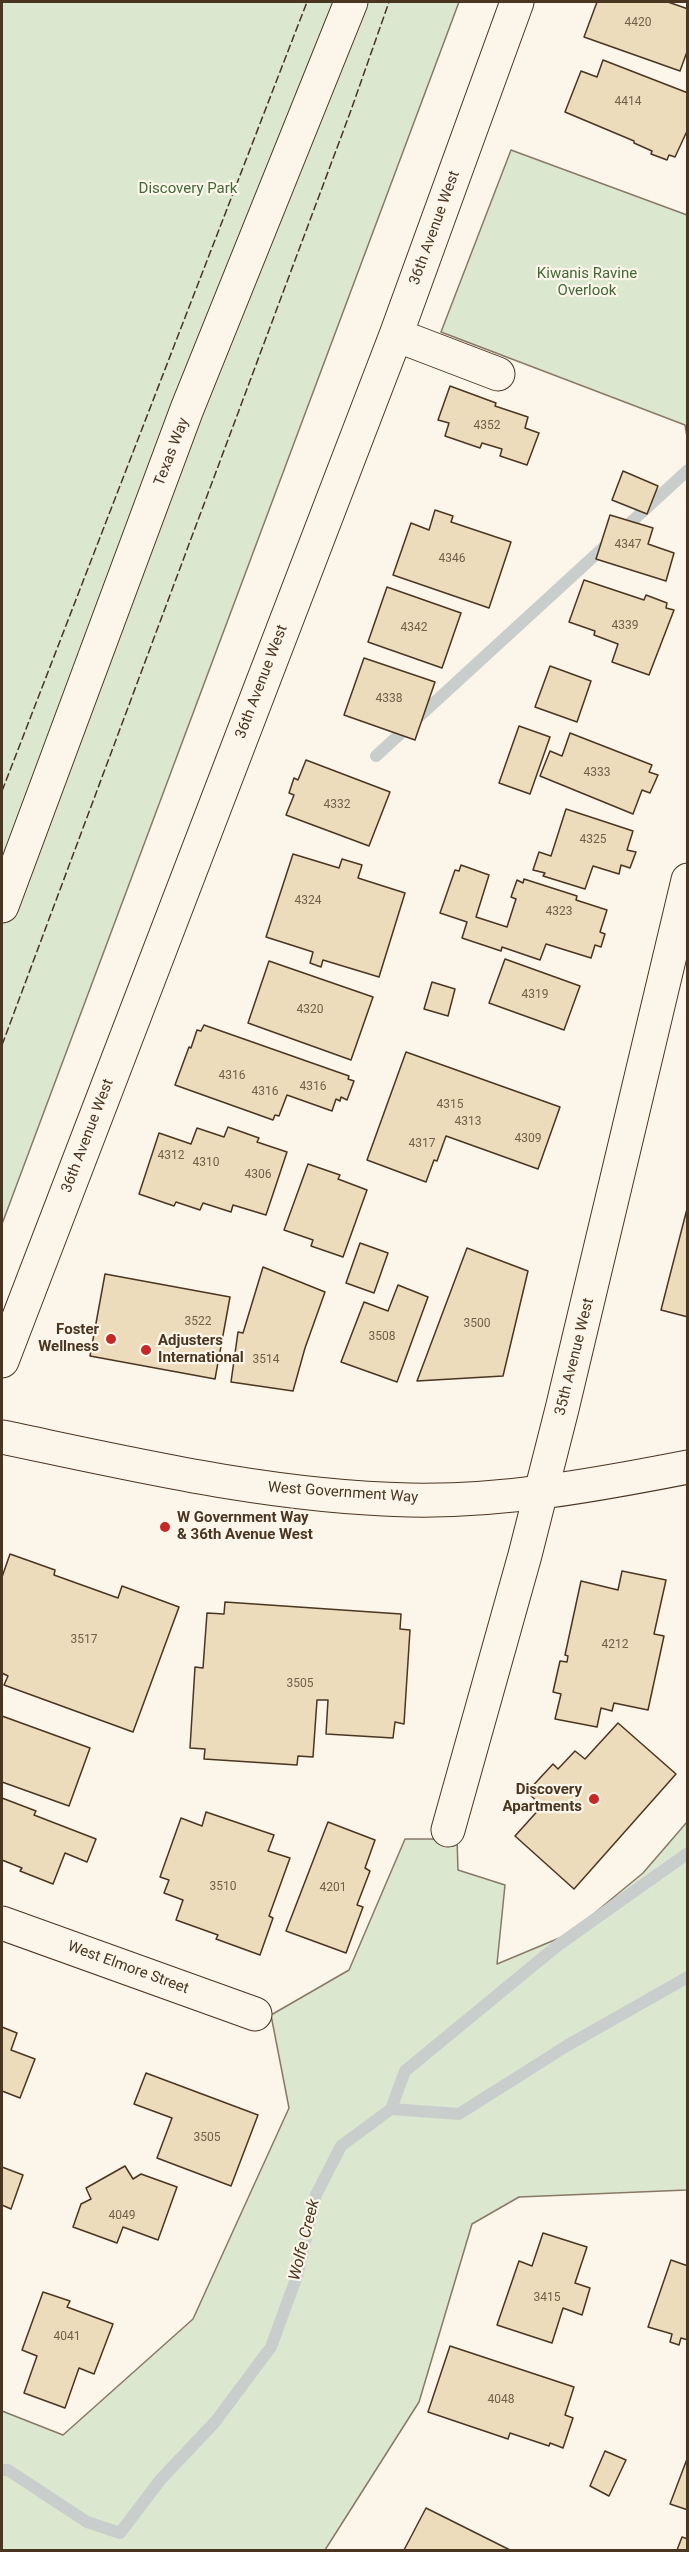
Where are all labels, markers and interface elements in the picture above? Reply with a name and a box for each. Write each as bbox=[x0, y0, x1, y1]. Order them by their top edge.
house number: 4420 bbox=[625, 16, 651, 30]
house number: 4414 bbox=[615, 95, 641, 109]
street label: 36th Avenue West bbox=[406, 168, 464, 288]
park label: Discovery Park bbox=[139, 180, 237, 198]
park label: Kiwanis Ravine Overlook bbox=[537, 265, 637, 300]
street label: Texas Way bbox=[151, 415, 193, 489]
house number: 4352 bbox=[474, 419, 500, 433]
house number: 4347 bbox=[615, 538, 641, 552]
house number: 4346 bbox=[439, 552, 465, 566]
house number: 4339 bbox=[612, 619, 638, 633]
house number: 4342 bbox=[401, 621, 427, 635]
street label: 36th Avenue West bbox=[232, 623, 292, 741]
house number: 4338 bbox=[376, 692, 402, 706]
house number: 4333 bbox=[584, 766, 610, 780]
house number: 4332 bbox=[324, 798, 350, 812]
house number: 4325 bbox=[580, 833, 606, 847]
house number: 4324 bbox=[295, 894, 321, 908]
house number: 4323 bbox=[546, 905, 572, 919]
house number: 4319 bbox=[522, 988, 548, 1002]
house number: 4320 bbox=[297, 1003, 323, 1017]
house number: 4316 bbox=[219, 1069, 245, 1083]
street label: 36th Avenue West bbox=[58, 1077, 118, 1195]
house number: 4316 bbox=[300, 1080, 326, 1094]
house number: 4316 bbox=[252, 1085, 278, 1099]
house number: 4315 bbox=[437, 1098, 463, 1112]
house number: 4313 bbox=[455, 1115, 481, 1129]
house number: 4309 bbox=[515, 1132, 541, 1146]
house number: 4317 bbox=[409, 1137, 435, 1151]
house number: 4312 bbox=[158, 1149, 184, 1163]
house number: 4310 bbox=[193, 1156, 219, 1170]
house number: 4306 bbox=[245, 1168, 271, 1182]
street label: 35th Avenue West bbox=[552, 1297, 598, 1417]
house number: 3522 bbox=[185, 1315, 211, 1329]
house number: 3500 bbox=[464, 1317, 490, 1331]
place label: Foster Wellness bbox=[38, 1321, 99, 1356]
house number: 3508 bbox=[369, 1330, 395, 1344]
marker: Foster Wellness bbox=[104, 1332, 118, 1346]
place label: Adjusters International bbox=[158, 1332, 244, 1367]
marker: Adjusters International bbox=[139, 1343, 153, 1357]
house number: 3514 bbox=[253, 1353, 279, 1367]
street label: West Government Way bbox=[267, 1479, 419, 1507]
place label: W Government Way & 36th Avenue West bbox=[177, 1509, 313, 1544]
marker: W Government Way & 36th Avenue West bbox=[158, 1520, 172, 1534]
house number: 3517 bbox=[71, 1633, 97, 1647]
house number: 4212 bbox=[602, 1638, 628, 1652]
house number: 3505 bbox=[287, 1677, 313, 1691]
place label: Discovery Apartments bbox=[502, 1781, 582, 1816]
marker: Discovery Apartments bbox=[587, 1792, 601, 1806]
house number: 3510 bbox=[210, 1880, 236, 1894]
house number: 4201 bbox=[320, 1881, 346, 1895]
street label: West Elmore Street bbox=[65, 1938, 191, 1998]
house number: 3505 bbox=[194, 2131, 220, 2145]
water label: Wolfe Creek bbox=[286, 2197, 324, 2283]
house number: 4049 bbox=[109, 2209, 135, 2223]
house number: 3415 bbox=[534, 2291, 560, 2305]
house number: 4041 bbox=[54, 2330, 80, 2344]
house number: 4048 bbox=[488, 2393, 514, 2407]

